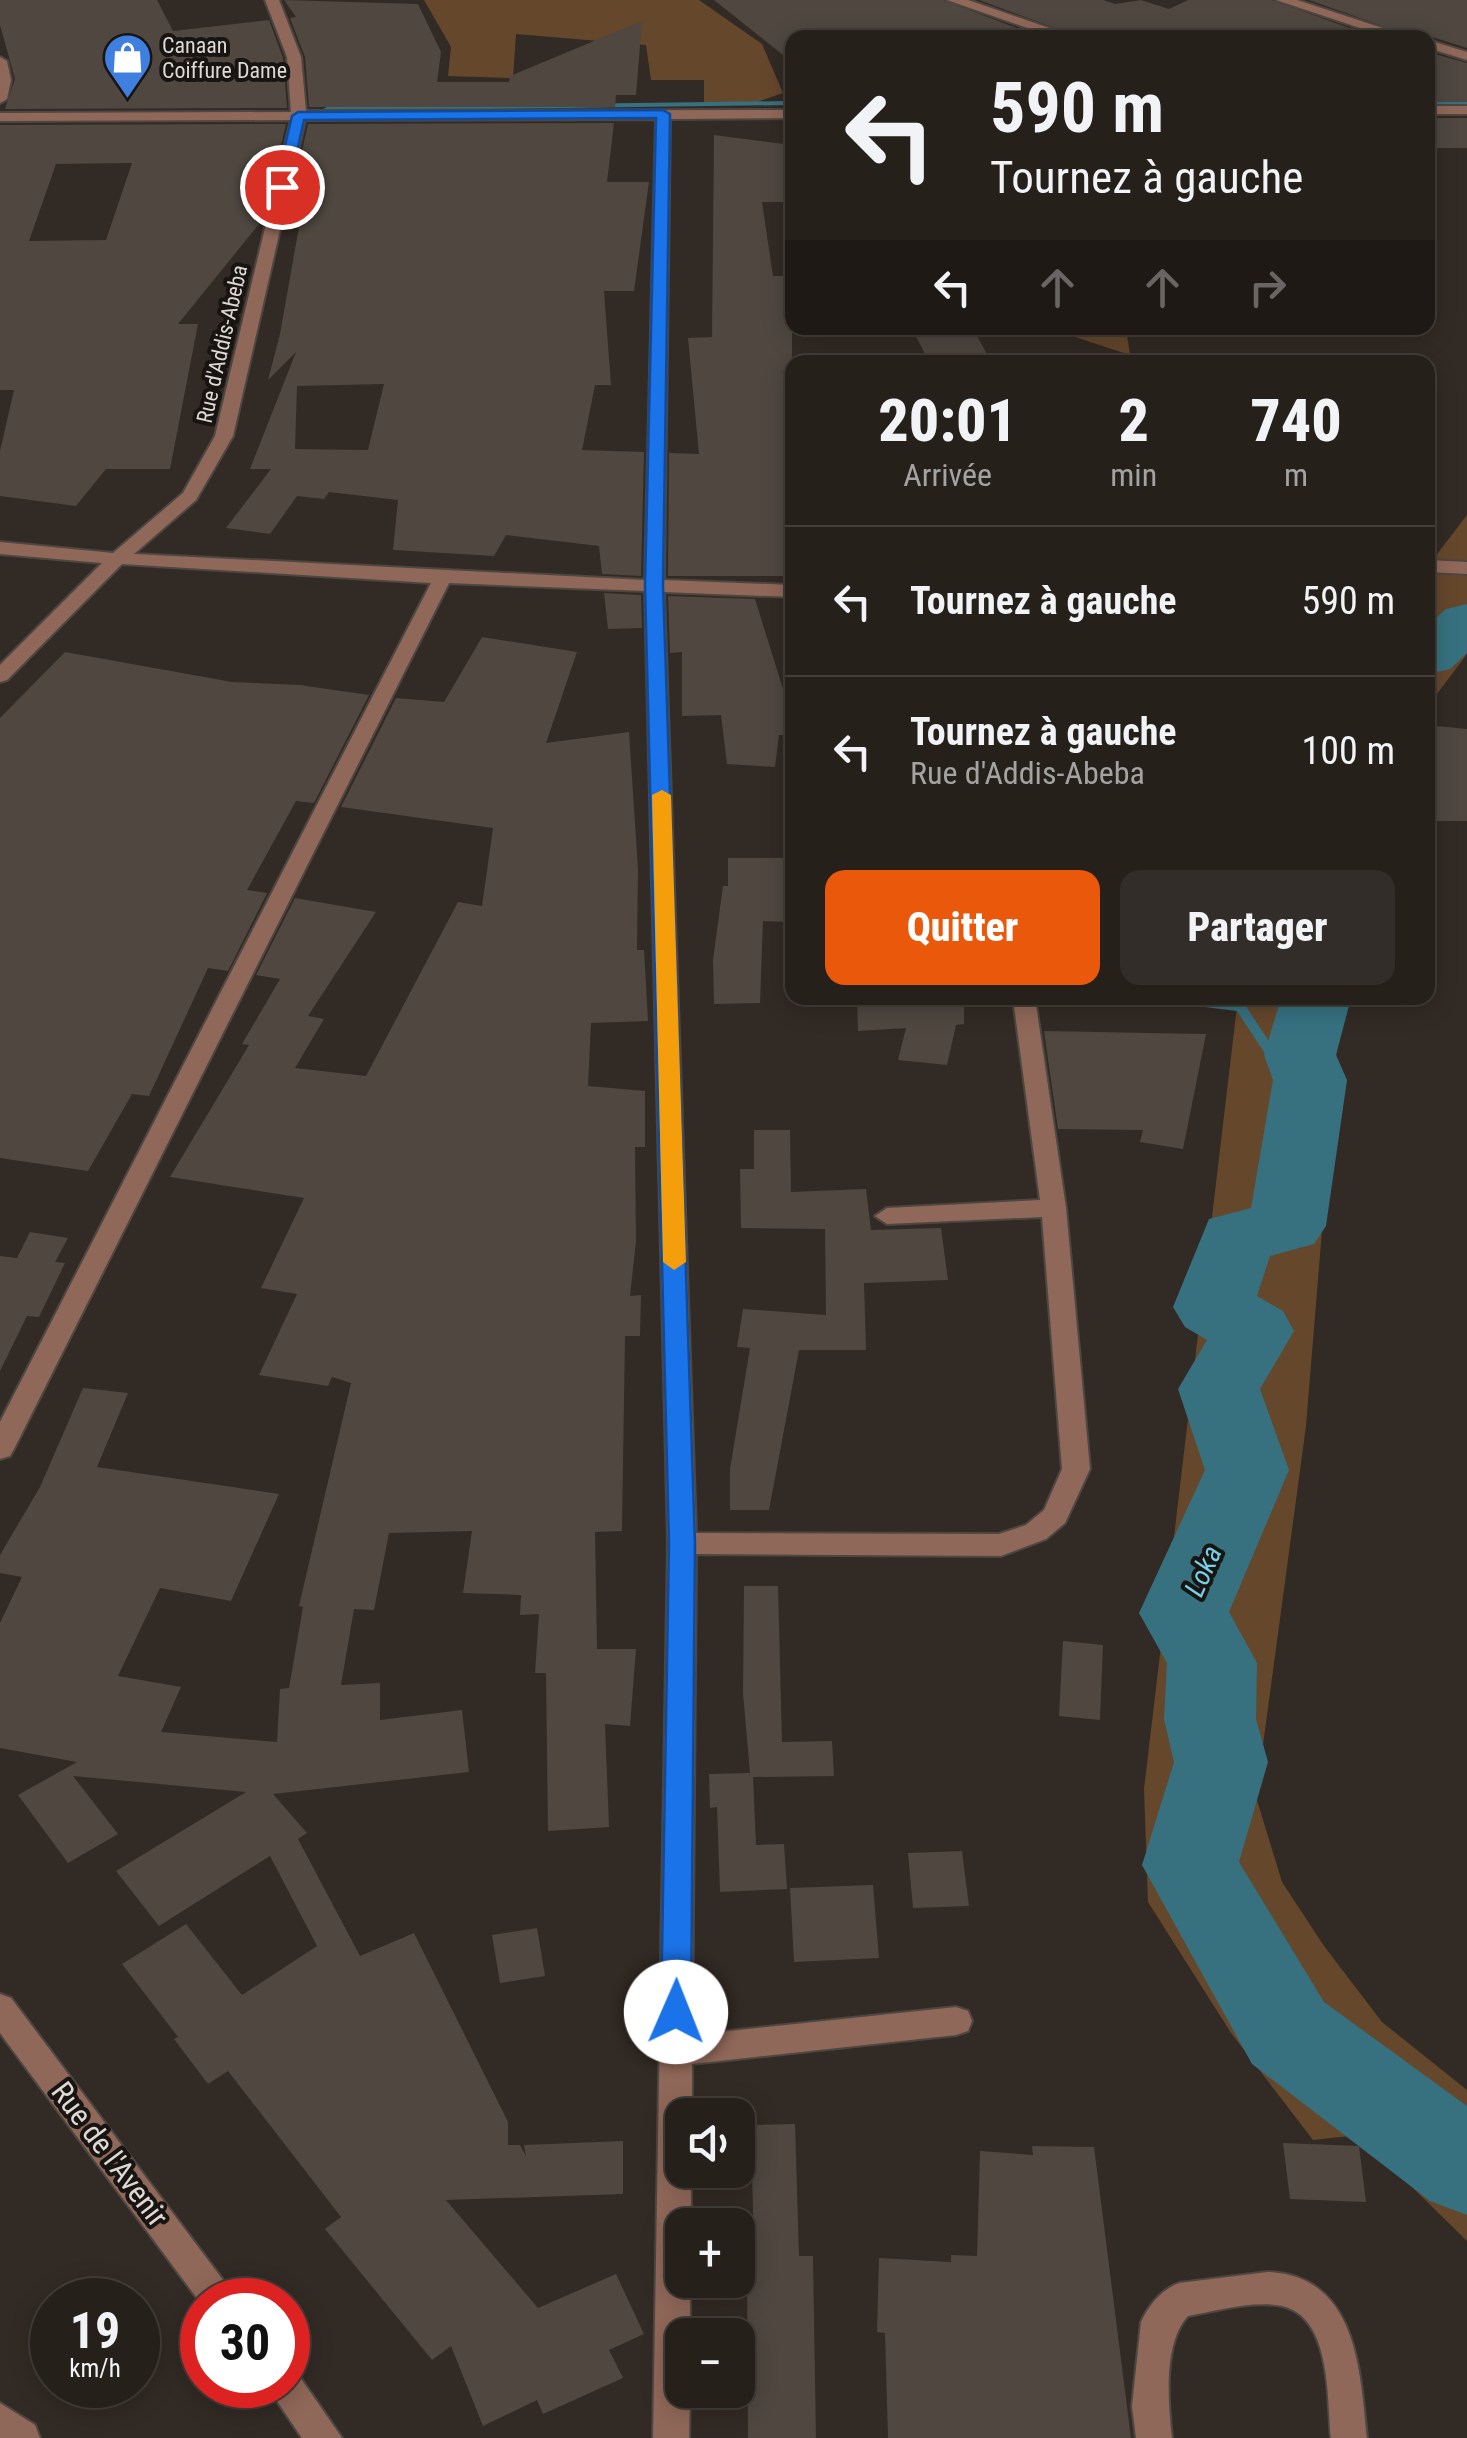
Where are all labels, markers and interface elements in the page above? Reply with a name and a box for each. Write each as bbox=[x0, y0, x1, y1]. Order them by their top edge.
shop icon: Canaan Coiffure Dame bbox=[101, 32, 153, 100]
place label: Canaan Coiffure Dame bbox=[162, 33, 287, 83]
text: 590 m bbox=[990, 67, 1164, 149]
icon: left bbox=[825, 70, 955, 200]
pin bbox=[240, 145, 325, 230]
text: Tournez à gauche bbox=[990, 151, 1303, 204]
icon: arrive bbox=[255, 160, 310, 215]
icon: left bbox=[925, 260, 980, 315]
icon: ahead bbox=[1030, 260, 1085, 315]
icon: ahead bbox=[1135, 260, 1190, 315]
icon: right bbox=[1240, 260, 1295, 315]
street label: Rue d'Addis-Abeba bbox=[192, 263, 252, 425]
text: 20:01 bbox=[878, 385, 1017, 456]
text: 2 bbox=[1118, 385, 1149, 456]
text: 740 bbox=[1250, 385, 1342, 456]
text: Arrivée bbox=[903, 456, 992, 494]
text: min bbox=[1110, 456, 1157, 494]
text: m bbox=[1284, 456, 1308, 494]
icon: left bbox=[825, 574, 880, 629]
text: Tournez à gauche bbox=[910, 579, 1177, 623]
text: 590 m bbox=[1301, 579, 1395, 623]
text: Tournez à gauche bbox=[910, 710, 1177, 754]
icon: left bbox=[825, 724, 880, 779]
text: 100 m bbox=[1301, 729, 1395, 773]
text: Rue d'Addis-Abeba bbox=[910, 754, 1145, 792]
button: Quitter bbox=[825, 870, 1100, 985]
button: Partager bbox=[1120, 870, 1395, 985]
water label: Loka bbox=[1177, 1541, 1229, 1601]
position arrow bbox=[624, 1960, 728, 2064]
street label: Rue de l'Avenir bbox=[44, 2075, 176, 2233]
map controls bbox=[665, 2098, 755, 2408]
button: sound bbox=[665, 2098, 755, 2188]
button: + bbox=[665, 2208, 755, 2298]
speed limit sign: 30 bbox=[180, 2278, 310, 2408]
text: 19 bbox=[70, 2302, 120, 2360]
button: − bbox=[665, 2318, 755, 2408]
text: km/h bbox=[69, 2354, 121, 2383]

